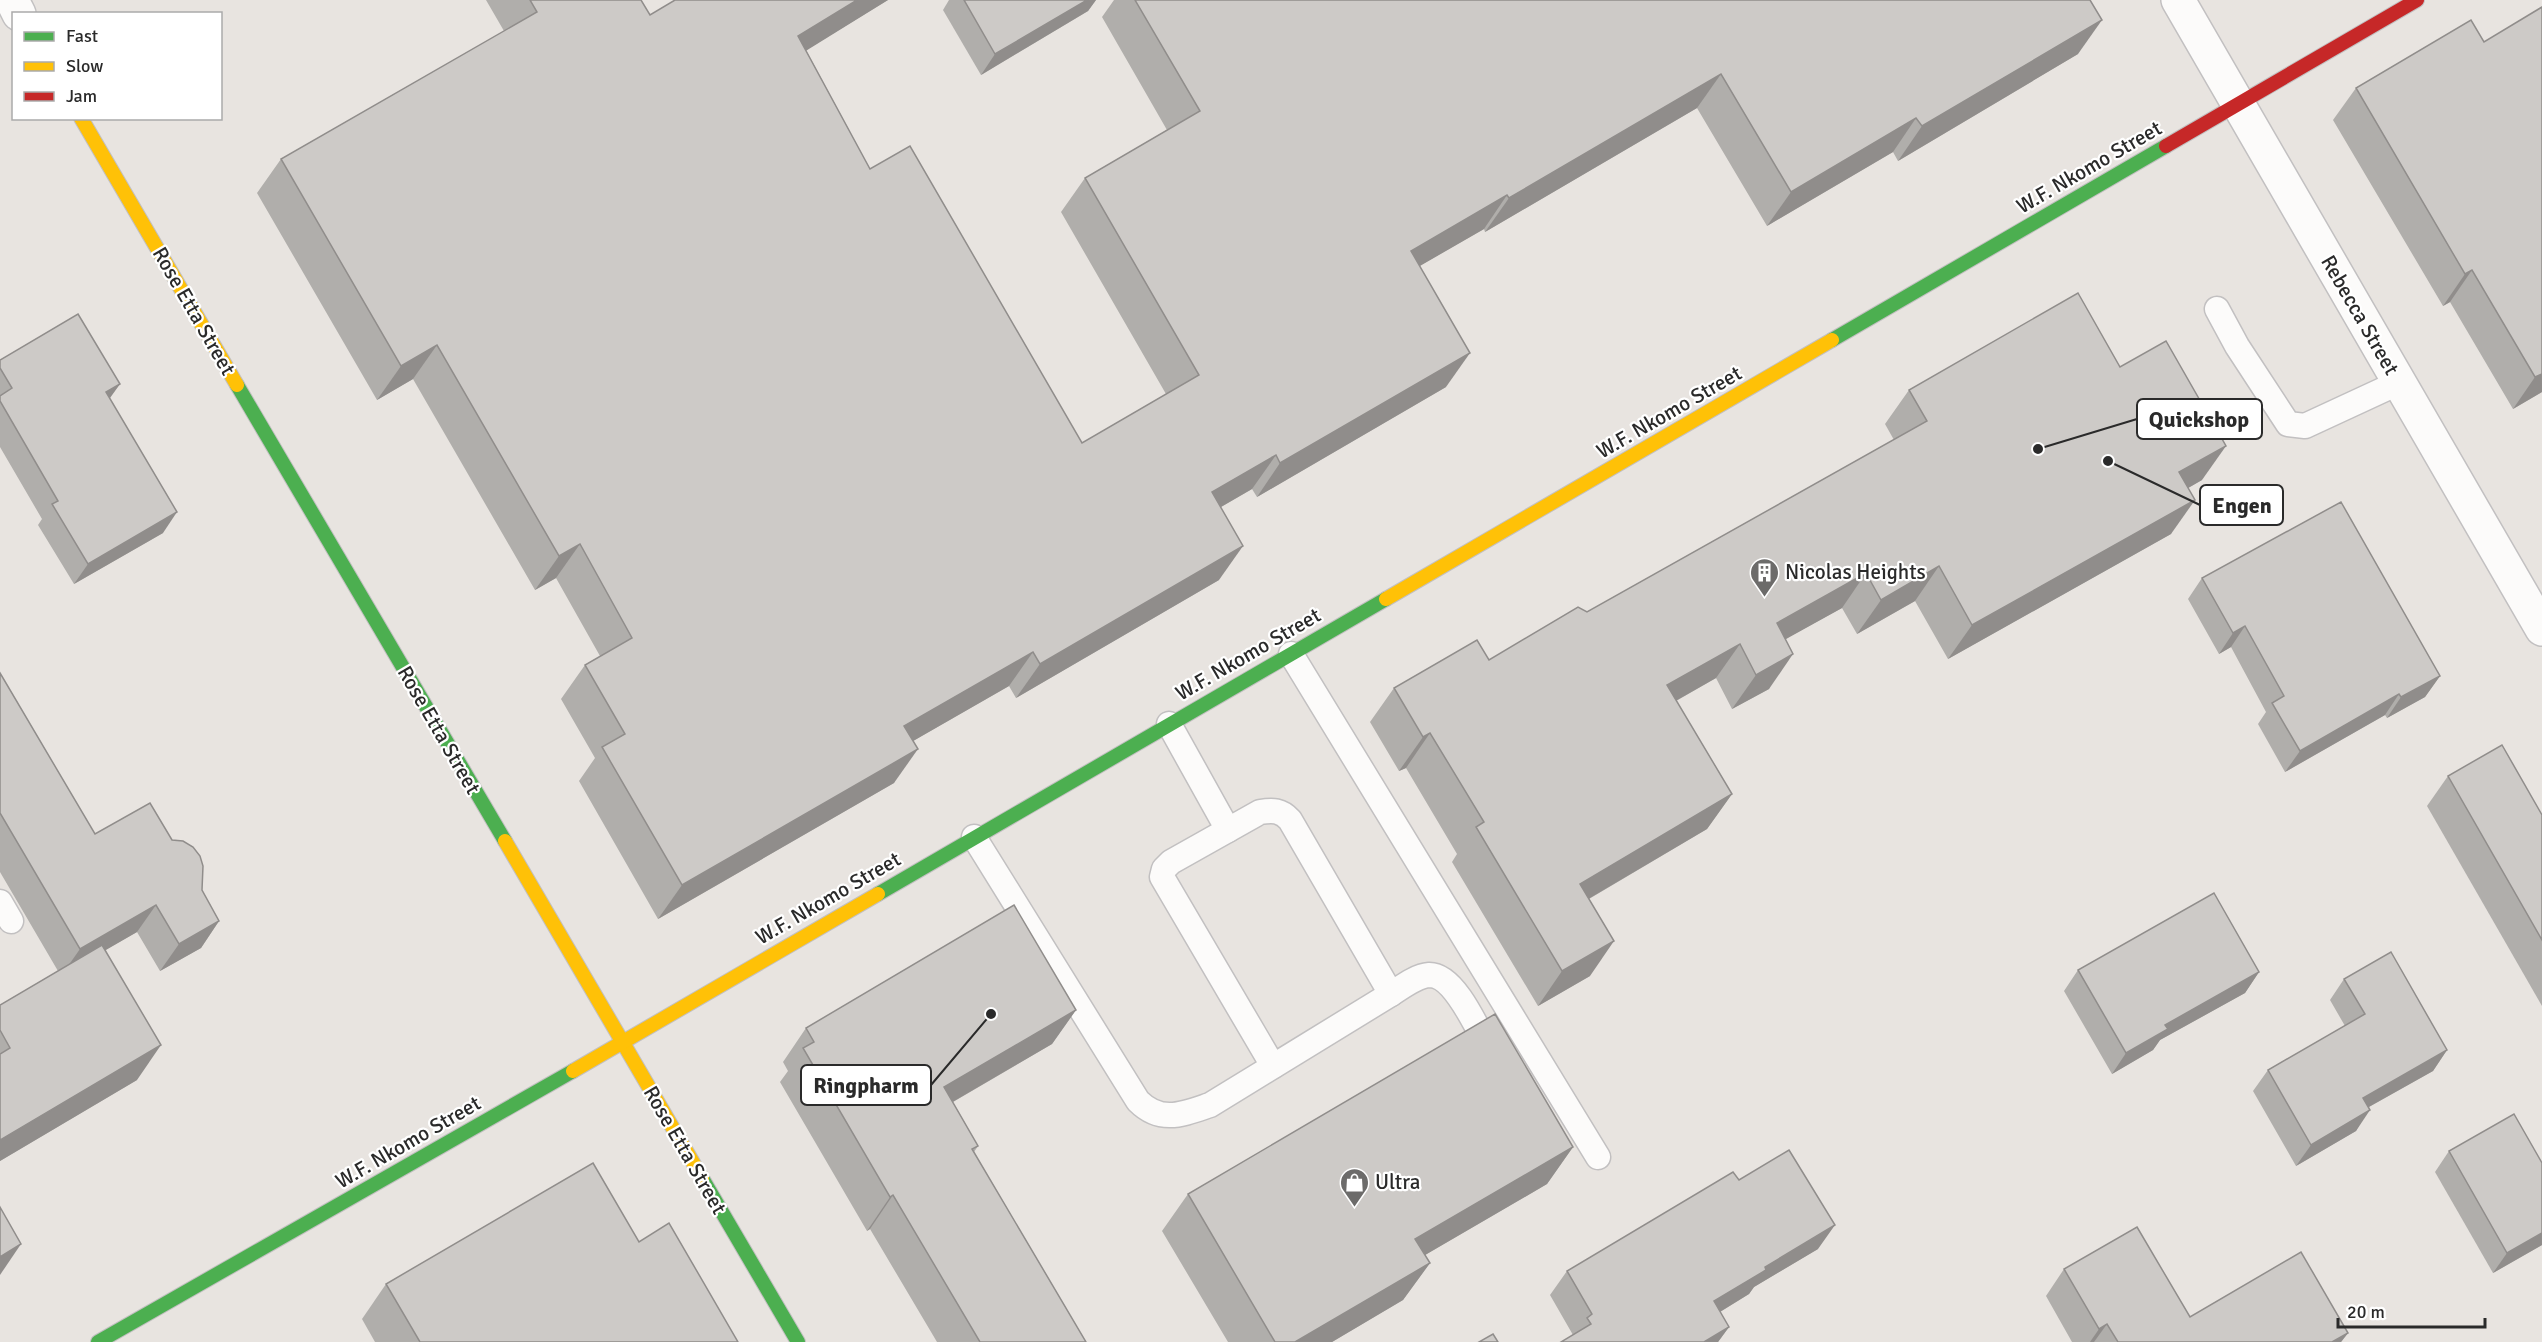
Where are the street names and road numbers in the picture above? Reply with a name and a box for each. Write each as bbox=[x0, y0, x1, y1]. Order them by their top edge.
street label: W.F. Nkomo Street bbox=[2012, 115, 2166, 219]
street label: Rose Etta Street bbox=[147, 242, 241, 380]
street label: Rebecca Street bbox=[2315, 250, 2405, 380]
street label: W.F. Nkomo Street bbox=[1592, 360, 1746, 464]
street label: W.F. Nkomo Street bbox=[1171, 602, 1325, 706]
street label: Rose Etta Street bbox=[392, 661, 486, 799]
street label: W.F. Nkomo Street bbox=[751, 846, 905, 950]
street label: Rose Etta Street bbox=[638, 1081, 732, 1219]
street label: W.F. Nkomo Street bbox=[331, 1090, 485, 1194]

